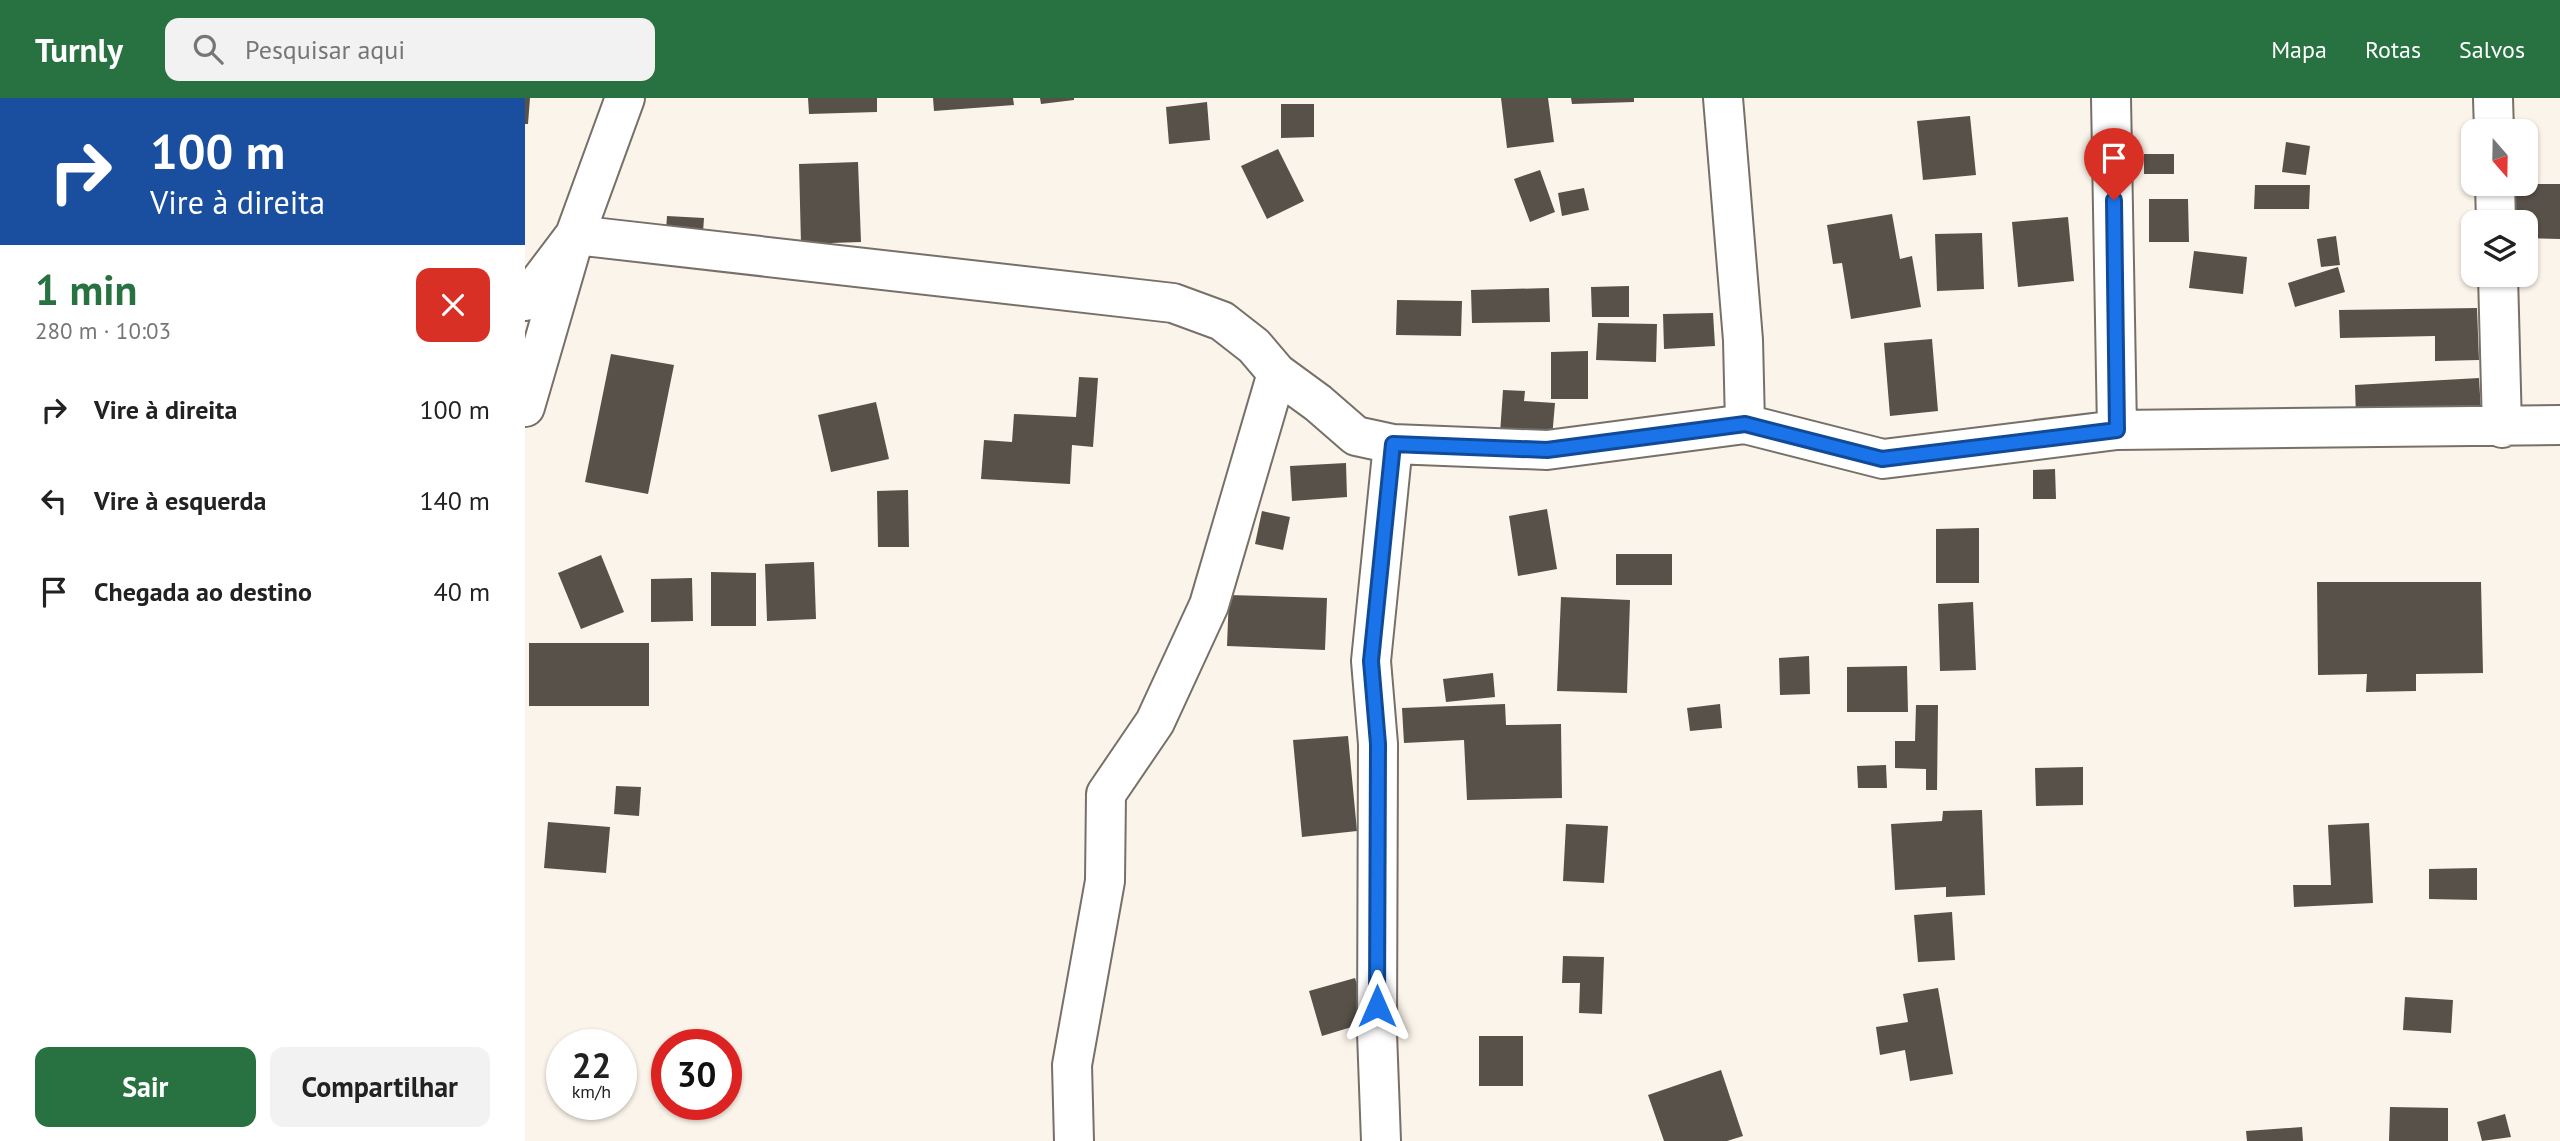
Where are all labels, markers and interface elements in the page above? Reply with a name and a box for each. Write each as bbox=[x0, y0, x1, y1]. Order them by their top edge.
search box bbox=[165, 18, 655, 81]
text: Turnly bbox=[35, 28, 123, 71]
icon: search bbox=[189, 30, 227, 68]
text: Pesquisar aqui bbox=[245, 33, 405, 66]
text: Mapa bbox=[2271, 34, 2327, 65]
text: Rotas bbox=[2365, 34, 2421, 65]
text: Salvos bbox=[2459, 34, 2525, 65]
text: 100 m bbox=[150, 119, 285, 183]
north arrow bbox=[2461, 119, 2537, 196]
map controls bbox=[2461, 119, 2538, 287]
icon: right bbox=[35, 126, 126, 217]
pin bbox=[2084, 128, 2144, 200]
icon: arrive bbox=[2095, 139, 2133, 177]
text: Vire à direita bbox=[150, 181, 325, 223]
button: layers bbox=[2461, 210, 2538, 287]
text: 1 min bbox=[35, 262, 137, 317]
button: close bbox=[416, 268, 490, 342]
text: 280 m · 10:03 bbox=[35, 316, 171, 345]
icon: right bbox=[35, 391, 73, 429]
text: Vire à direita bbox=[94, 393, 237, 426]
text: 100 m bbox=[419, 393, 490, 426]
icon: left bbox=[35, 482, 73, 520]
text: Vire à esquerda bbox=[94, 484, 266, 517]
text: 140 m bbox=[419, 484, 490, 517]
icon: arrive bbox=[35, 573, 73, 611]
text: Chegada ao destino bbox=[94, 575, 312, 608]
text: 40 m bbox=[434, 575, 490, 608]
position arrow bbox=[1340, 969, 1414, 1043]
speed limit sign: 30 bbox=[651, 1029, 742, 1120]
text: 22 bbox=[572, 1042, 611, 1088]
button: Sair bbox=[35, 1047, 256, 1127]
button: Compartilhar bbox=[270, 1047, 490, 1127]
text: km/h bbox=[572, 1080, 611, 1103]

